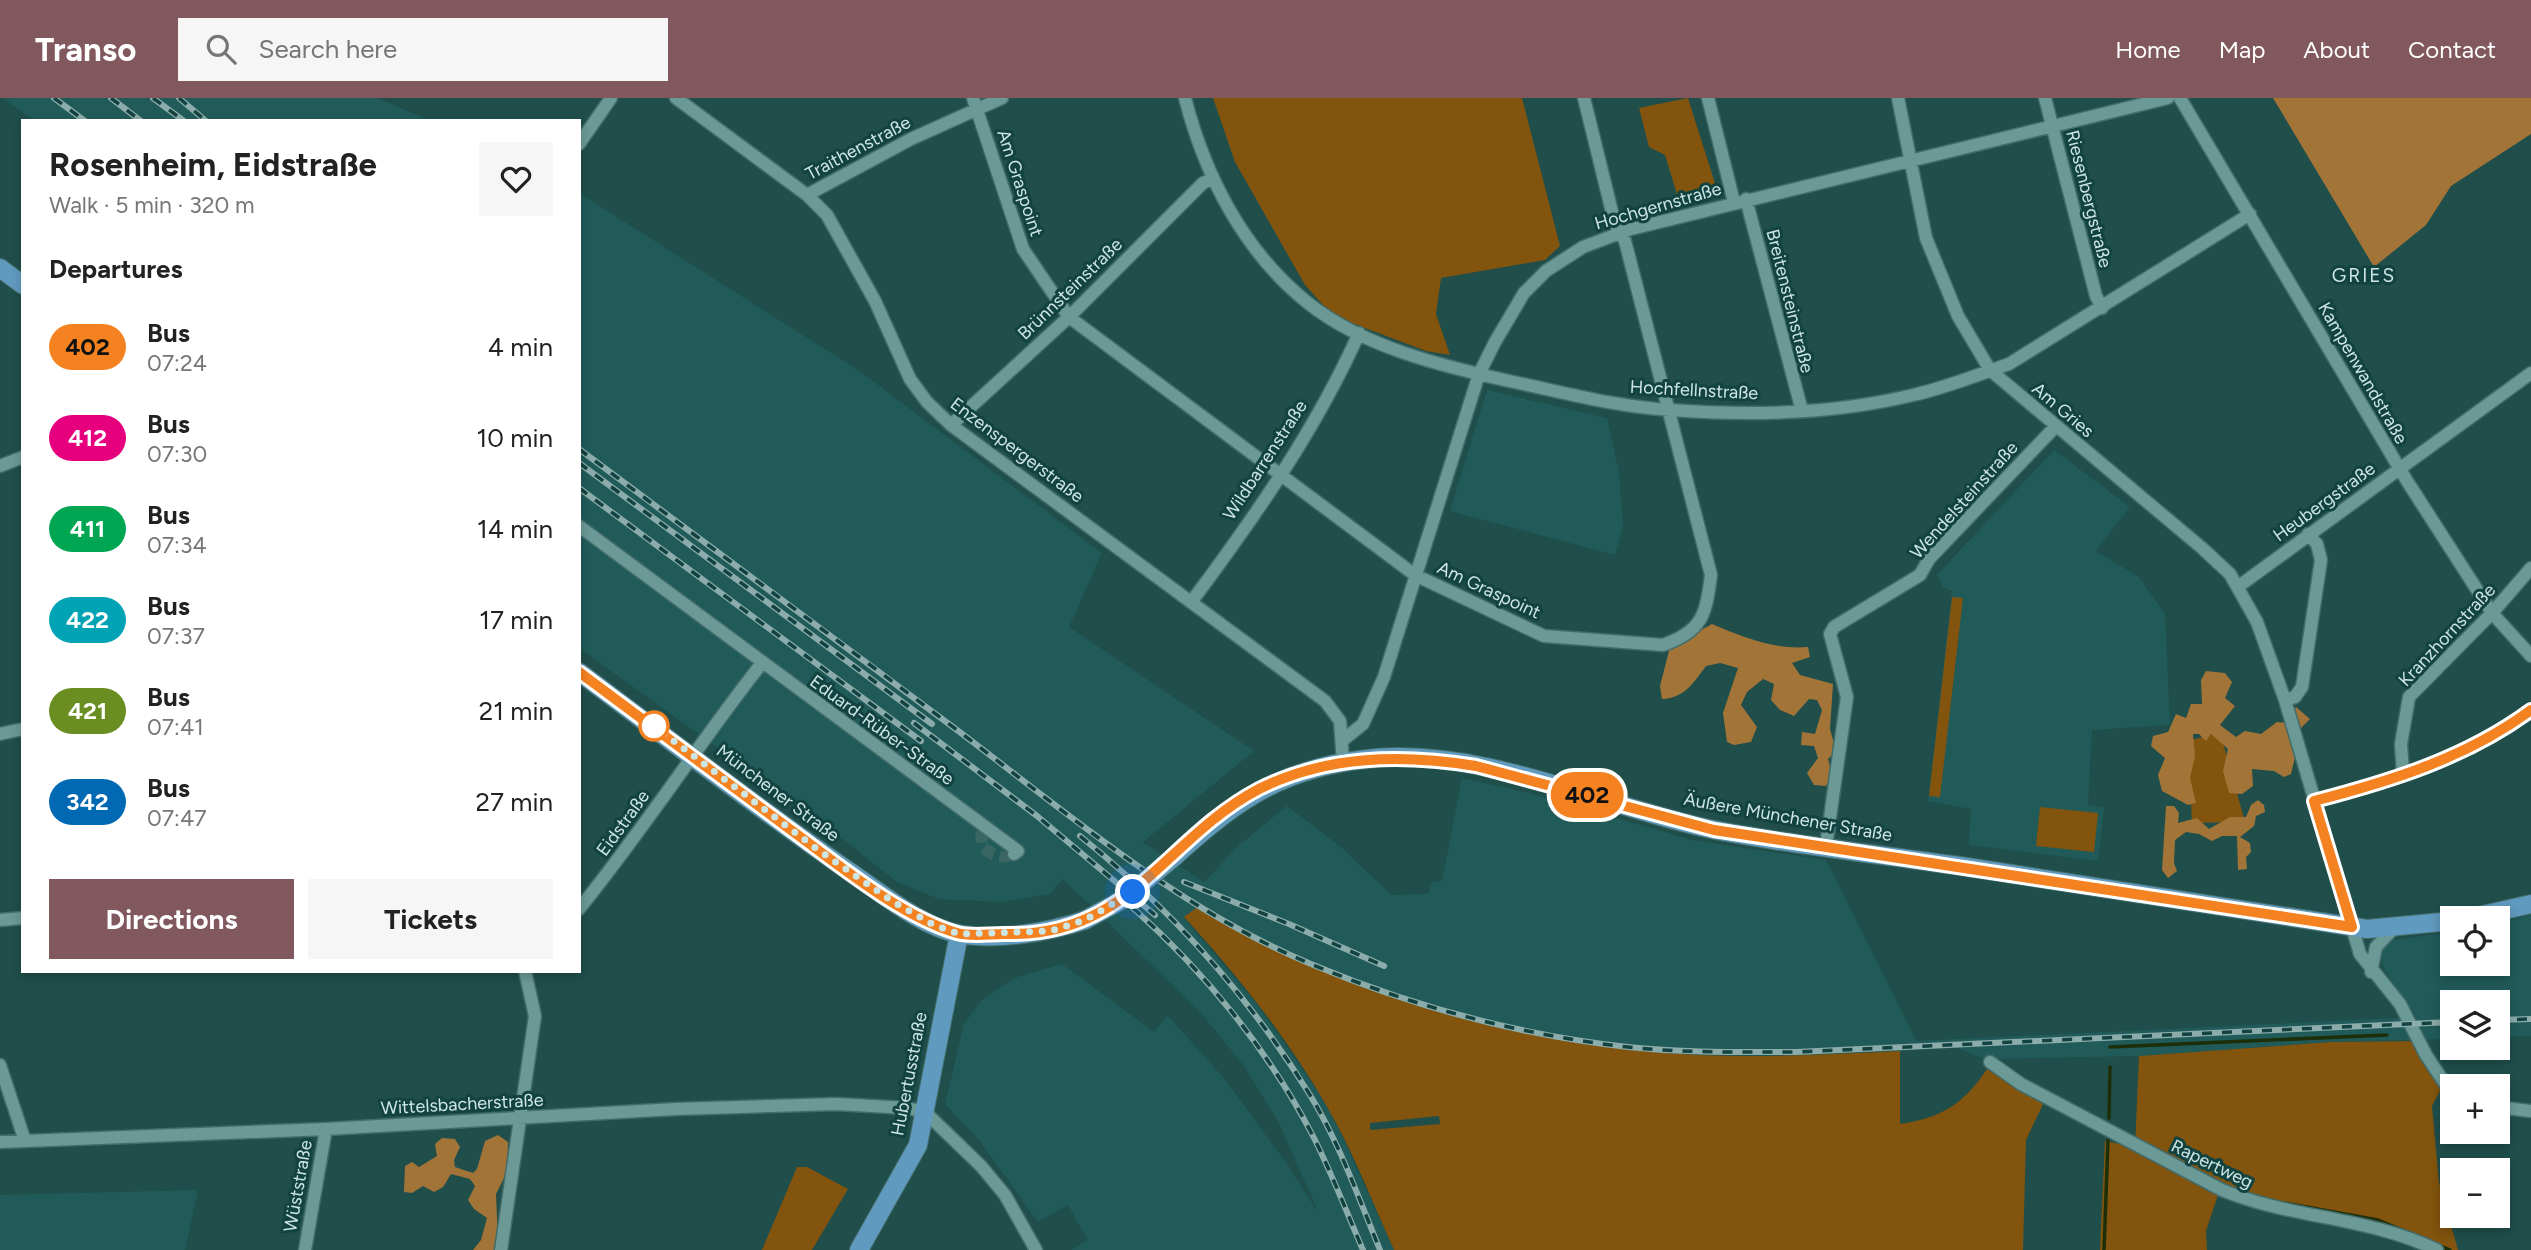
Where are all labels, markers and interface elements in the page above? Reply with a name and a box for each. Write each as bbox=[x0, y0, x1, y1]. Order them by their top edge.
search box bbox=[178, 18, 668, 81]
text: Transo bbox=[35, 30, 136, 69]
icon: search bbox=[202, 30, 240, 68]
text: Search here bbox=[258, 33, 397, 65]
text: Home bbox=[2115, 35, 2181, 64]
text: Map bbox=[2219, 35, 2265, 64]
text: About bbox=[2303, 35, 2370, 64]
text: Contact bbox=[2408, 35, 2496, 64]
street label: Traithenstraße bbox=[802, 111, 914, 185]
street label: Am Graspoint bbox=[992, 127, 1048, 240]
street label: Riesenbergstraße bbox=[2061, 128, 2117, 270]
button: heart bbox=[479, 142, 553, 216]
text: Rosenheim, Eidstraße bbox=[49, 145, 377, 184]
street label: Hochgernstraße bbox=[1592, 177, 1724, 235]
text: Walk · 5 min · 320 m bbox=[49, 191, 255, 219]
street label: Breitensteinstraße bbox=[1762, 227, 1819, 375]
street label: Brünnsteinstraße bbox=[1013, 233, 1127, 344]
text: Departures bbox=[49, 253, 183, 285]
district label: GRIES bbox=[2332, 264, 2396, 287]
street label: Kampenwandstraße bbox=[2314, 298, 2413, 448]
text: Bus bbox=[147, 317, 190, 349]
text: 4 min bbox=[488, 331, 553, 363]
text: 402 bbox=[65, 332, 110, 361]
text: 07:24 bbox=[147, 349, 207, 377]
street label: Hochfellnstraße bbox=[1629, 376, 1759, 404]
street label: Am Gries bbox=[2028, 378, 2098, 442]
street label: Enzenspergerstraße bbox=[946, 393, 1088, 507]
street label: Wildbarrenstraße bbox=[1218, 396, 1312, 524]
text: Bus bbox=[147, 408, 190, 440]
text: 10 min bbox=[477, 422, 553, 454]
text: 412 bbox=[68, 423, 107, 452]
street label: Wendelsteinstraße bbox=[1906, 437, 2023, 563]
text: 07:30 bbox=[147, 440, 207, 468]
street label: Heubergstraße bbox=[2269, 457, 2379, 546]
text: Bus bbox=[147, 499, 190, 531]
text: 14 min bbox=[477, 513, 553, 545]
text: 411 bbox=[70, 514, 105, 543]
text: 07:34 bbox=[147, 531, 207, 559]
street label: Am Graspoint bbox=[1434, 556, 1544, 624]
street label: Kranzhornstraße bbox=[2394, 579, 2500, 691]
text: Bus bbox=[147, 590, 190, 622]
text: 17 min bbox=[479, 604, 553, 636]
text: 422 bbox=[66, 605, 109, 634]
text: 07:37 bbox=[147, 622, 205, 650]
street label: Eduard-Rüber-Straße bbox=[806, 670, 959, 790]
text: Bus bbox=[147, 681, 190, 713]
text: 21 min bbox=[479, 695, 553, 727]
text: 421 bbox=[68, 696, 107, 725]
unlabelled marker bbox=[639, 711, 669, 741]
text: 07:41 bbox=[147, 713, 204, 741]
street label: Münchener Straße bbox=[712, 740, 844, 847]
text: Bus bbox=[147, 772, 190, 804]
line badge: 402 bbox=[1547, 772, 1627, 818]
text: 402 bbox=[1565, 780, 1609, 809]
text: 27 min bbox=[475, 786, 553, 818]
street label: Eidstraße bbox=[592, 786, 654, 860]
text: 342 bbox=[66, 787, 109, 816]
street label: Äußere Münchener Straße bbox=[1682, 788, 1894, 846]
text: 07:47 bbox=[147, 804, 207, 832]
your location bbox=[1115, 874, 1150, 909]
button: Directions bbox=[49, 879, 294, 959]
button: Tickets bbox=[308, 879, 553, 959]
map controls bbox=[2440, 906, 2510, 1228]
button: locate bbox=[2440, 906, 2510, 976]
button: layers bbox=[2440, 990, 2510, 1060]
street label: Hubertusstraße bbox=[886, 1010, 932, 1138]
button: + bbox=[2440, 1074, 2510, 1144]
street label: Wittelsbacherstraße bbox=[380, 1089, 544, 1119]
street label: Rapertweg bbox=[2168, 1135, 2256, 1193]
street label: Wüststraße bbox=[279, 1138, 317, 1234]
button: − bbox=[2440, 1158, 2510, 1228]

